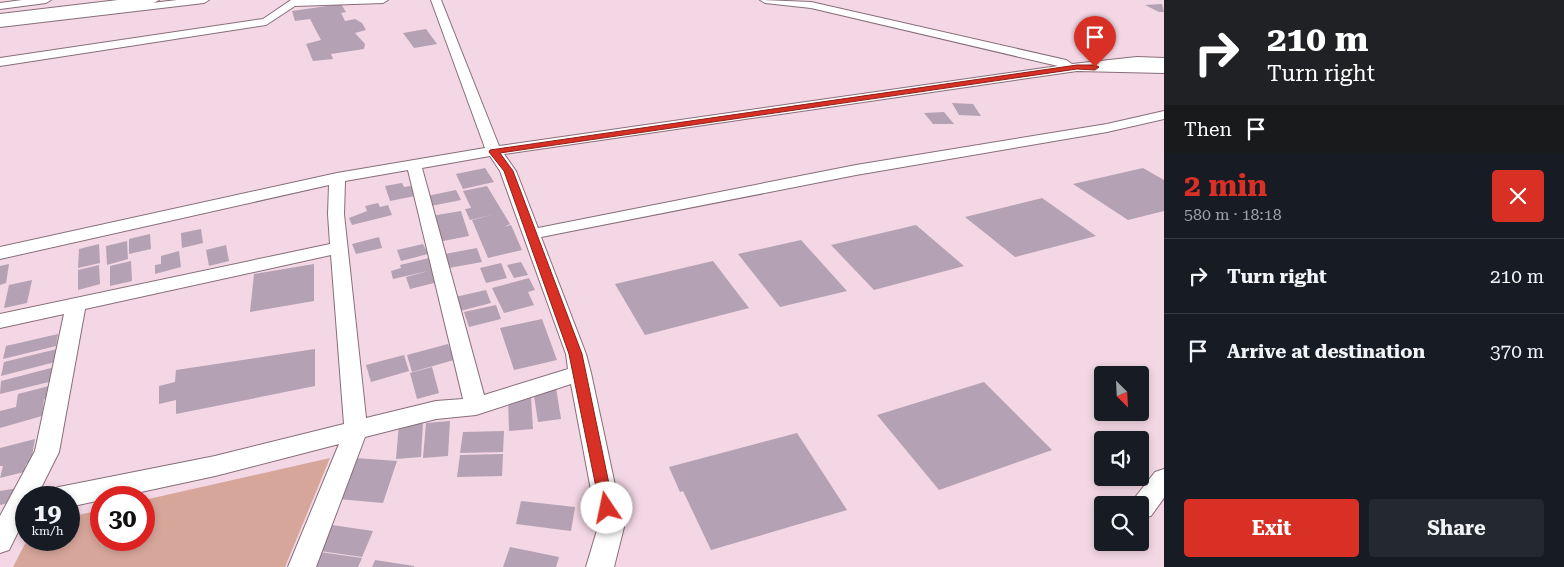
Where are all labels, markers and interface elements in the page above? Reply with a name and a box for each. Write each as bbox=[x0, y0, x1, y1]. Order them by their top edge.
pin bbox=[1074, 16, 1116, 67]
text: 210 m bbox=[1267, 19, 1368, 60]
icon: right bbox=[1184, 20, 1249, 85]
icon: arrive bbox=[1081, 23, 1109, 51]
text: Turn right bbox=[1267, 61, 1375, 86]
icon: arrive bbox=[1242, 115, 1270, 143]
text: Then bbox=[1184, 118, 1232, 141]
text: 2 min bbox=[1184, 168, 1267, 203]
button: close bbox=[1492, 170, 1544, 222]
text: 580 m · 18:18 bbox=[1184, 205, 1282, 224]
icon: right bbox=[1184, 262, 1212, 290]
text: Turn right bbox=[1227, 265, 1327, 288]
text: 210 m bbox=[1490, 265, 1544, 288]
icon: arrive bbox=[1184, 337, 1212, 365]
text: Arrive at destination bbox=[1227, 340, 1425, 363]
text: 370 m bbox=[1490, 340, 1544, 363]
north arrow bbox=[1094, 366, 1149, 421]
map controls bbox=[1094, 366, 1149, 551]
button: sound bbox=[1094, 431, 1149, 486]
position arrow bbox=[580, 481, 632, 533]
speed limit sign: 30 bbox=[90, 486, 155, 551]
button: search bbox=[1094, 496, 1149, 551]
text: 19 bbox=[33, 498, 62, 527]
button: Exit bbox=[1184, 499, 1359, 557]
button: Share bbox=[1369, 499, 1544, 557]
text: km/h bbox=[31, 524, 64, 538]

